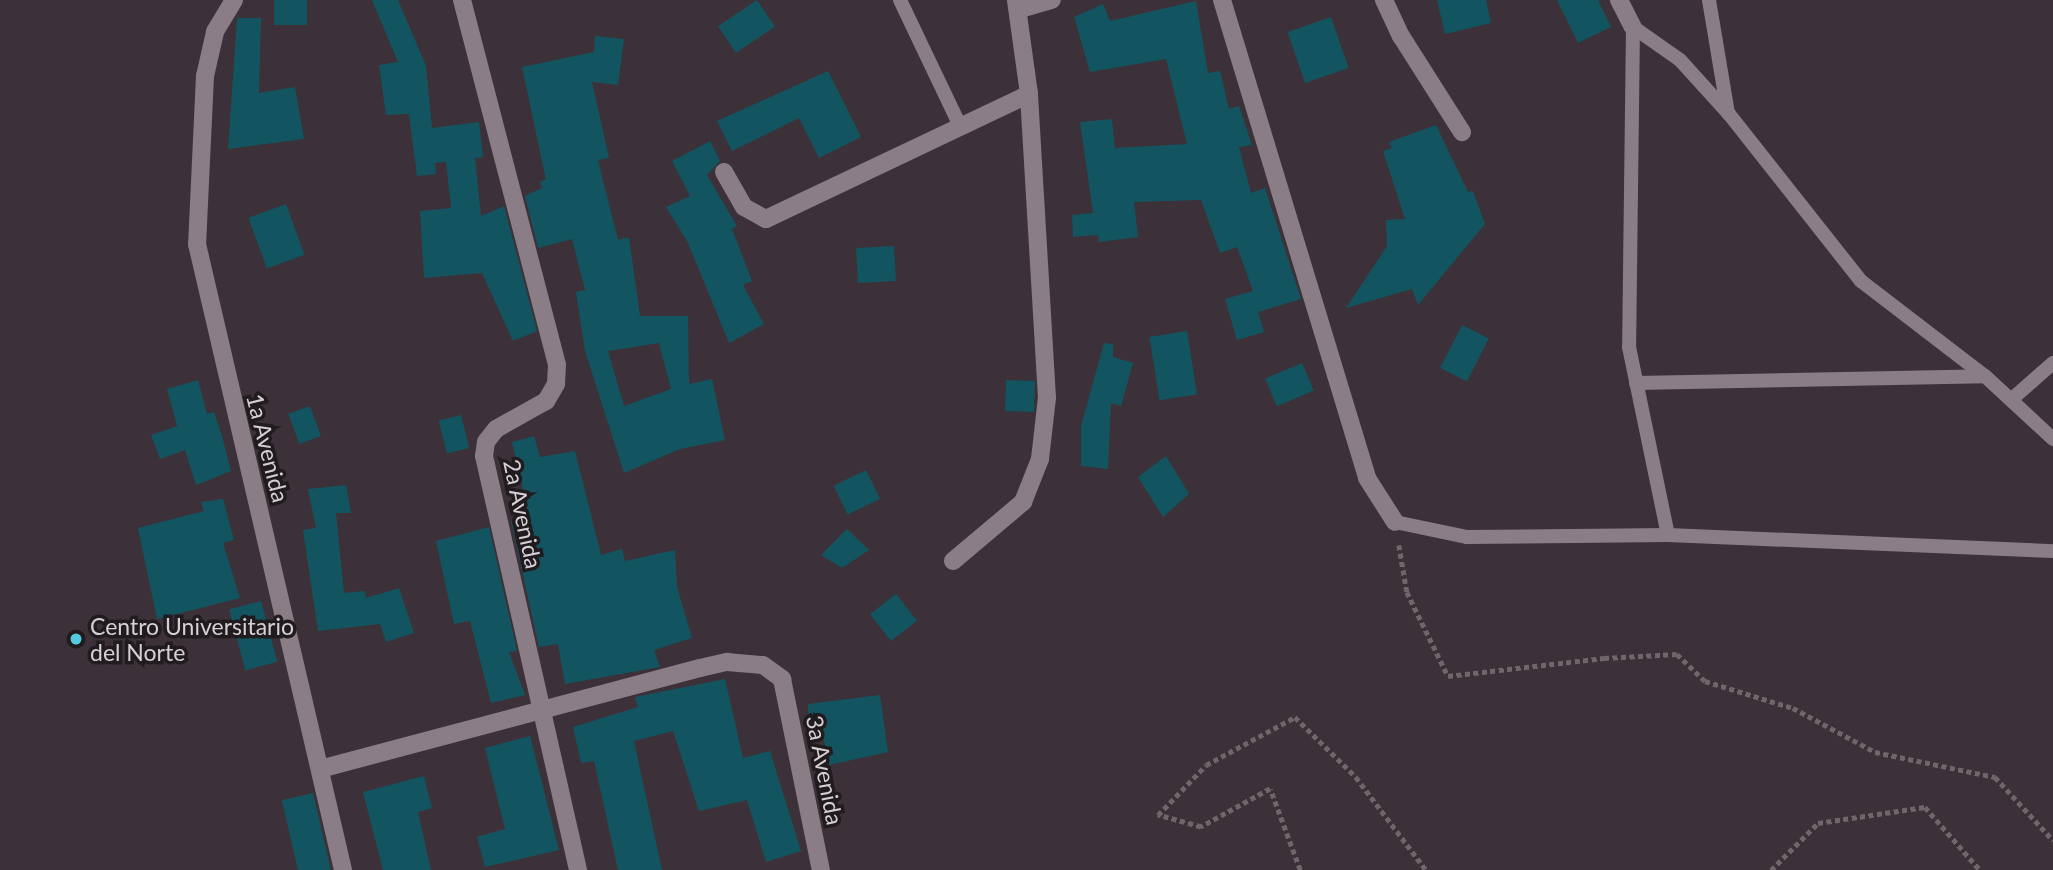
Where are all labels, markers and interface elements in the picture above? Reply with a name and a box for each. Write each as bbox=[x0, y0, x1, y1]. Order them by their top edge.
street label: 1a Avenida bbox=[241, 390, 295, 506]
street label: 2a Avenida bbox=[498, 457, 548, 571]
place label: Centro Universitario del Norte bbox=[90, 612, 294, 666]
marker: Centro Universitario del Norte bbox=[68, 631, 84, 647]
street label: 3a Avenida bbox=[801, 713, 849, 827]

